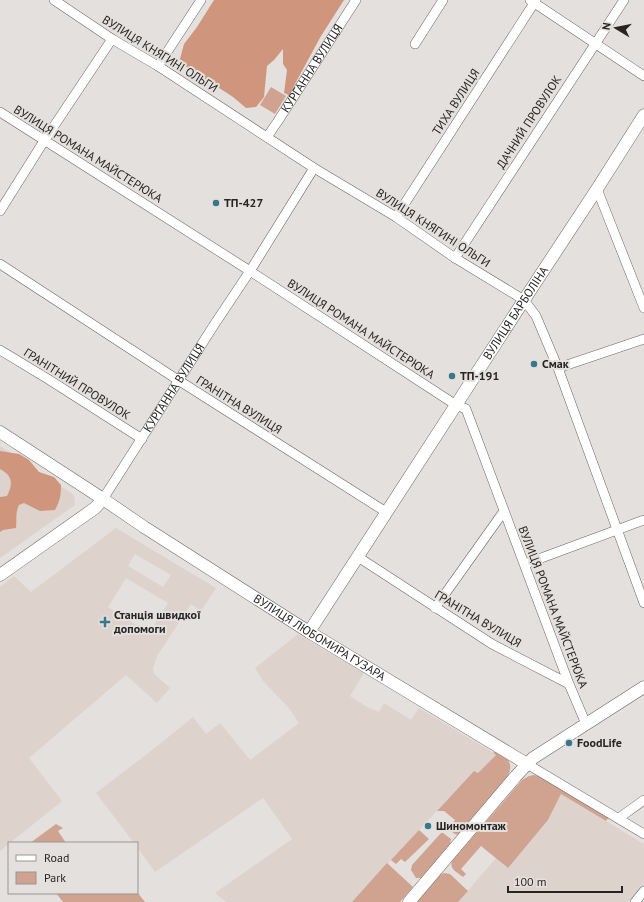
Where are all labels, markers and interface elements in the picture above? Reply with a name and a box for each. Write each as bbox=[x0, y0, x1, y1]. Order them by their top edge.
north arrow bbox=[596, 8, 636, 48]
street label: ВУЛИЦЯ КНЯГИНІ ОЛЬГИ bbox=[100, 12, 221, 95]
street label: КУРГАННА ВУЛИЦЯ bbox=[278, 21, 345, 115]
text: N bbox=[599, 21, 614, 31]
street label: ТИХА ВУЛИЦЯ bbox=[429, 66, 483, 138]
street label: ДАЧНИЙ ПРОВУЛОК bbox=[493, 72, 564, 171]
street label: ВУЛИЦЯ РОМАНА МАЙСТЕРЮКА bbox=[11, 102, 165, 206]
street label: ВУЛИЦЯ КНЯГИНІ ОЛЬГИ bbox=[373, 185, 493, 270]
place label: ТП-427 bbox=[224, 195, 263, 210]
marker: ТП-427 bbox=[211, 198, 221, 208]
street label: ВУЛИЦЯ БАРБОЛІНА bbox=[479, 263, 551, 362]
street label: ВУЛИЦЯ РОМАНА МАЙСТЕРЮКА bbox=[285, 275, 438, 382]
street label: КУРГАННА ВУЛИЦЯ bbox=[140, 340, 207, 435]
street label: ГРАНІТНИЙ ПРОВУЛОК bbox=[21, 345, 133, 423]
place label: Смак bbox=[542, 356, 569, 371]
marker: Смак bbox=[529, 359, 539, 369]
place label: ТП-191 bbox=[460, 368, 499, 383]
marker: ТП-191 bbox=[447, 371, 457, 381]
street label: ГРАНІТНА ВУЛИЦЯ bbox=[194, 372, 285, 437]
street label: ВУЛИЦЯ РОМАНА МАЙСТЕРЮКА bbox=[516, 524, 591, 690]
street label: ГРАНІТНА ВУЛИЦЯ bbox=[432, 587, 524, 650]
street label: ВУЛИЦЯ ЛЮБОМИРА ГУЗАРА bbox=[251, 591, 389, 684]
place label: Станція швидкої допомоги bbox=[113, 607, 201, 636]
marker: Станція швидкої допомоги bbox=[99, 616, 111, 628]
place label: FoodLife bbox=[577, 735, 622, 750]
marker: FoodLife bbox=[564, 738, 574, 748]
place label: Шиномонтаж bbox=[436, 818, 507, 833]
marker: Шиномонтаж bbox=[423, 821, 433, 831]
legend bbox=[8, 842, 138, 894]
text: Road bbox=[44, 850, 69, 865]
scale bar bbox=[508, 868, 622, 894]
text: Park bbox=[44, 870, 66, 885]
text: 100 m bbox=[514, 874, 547, 889]

